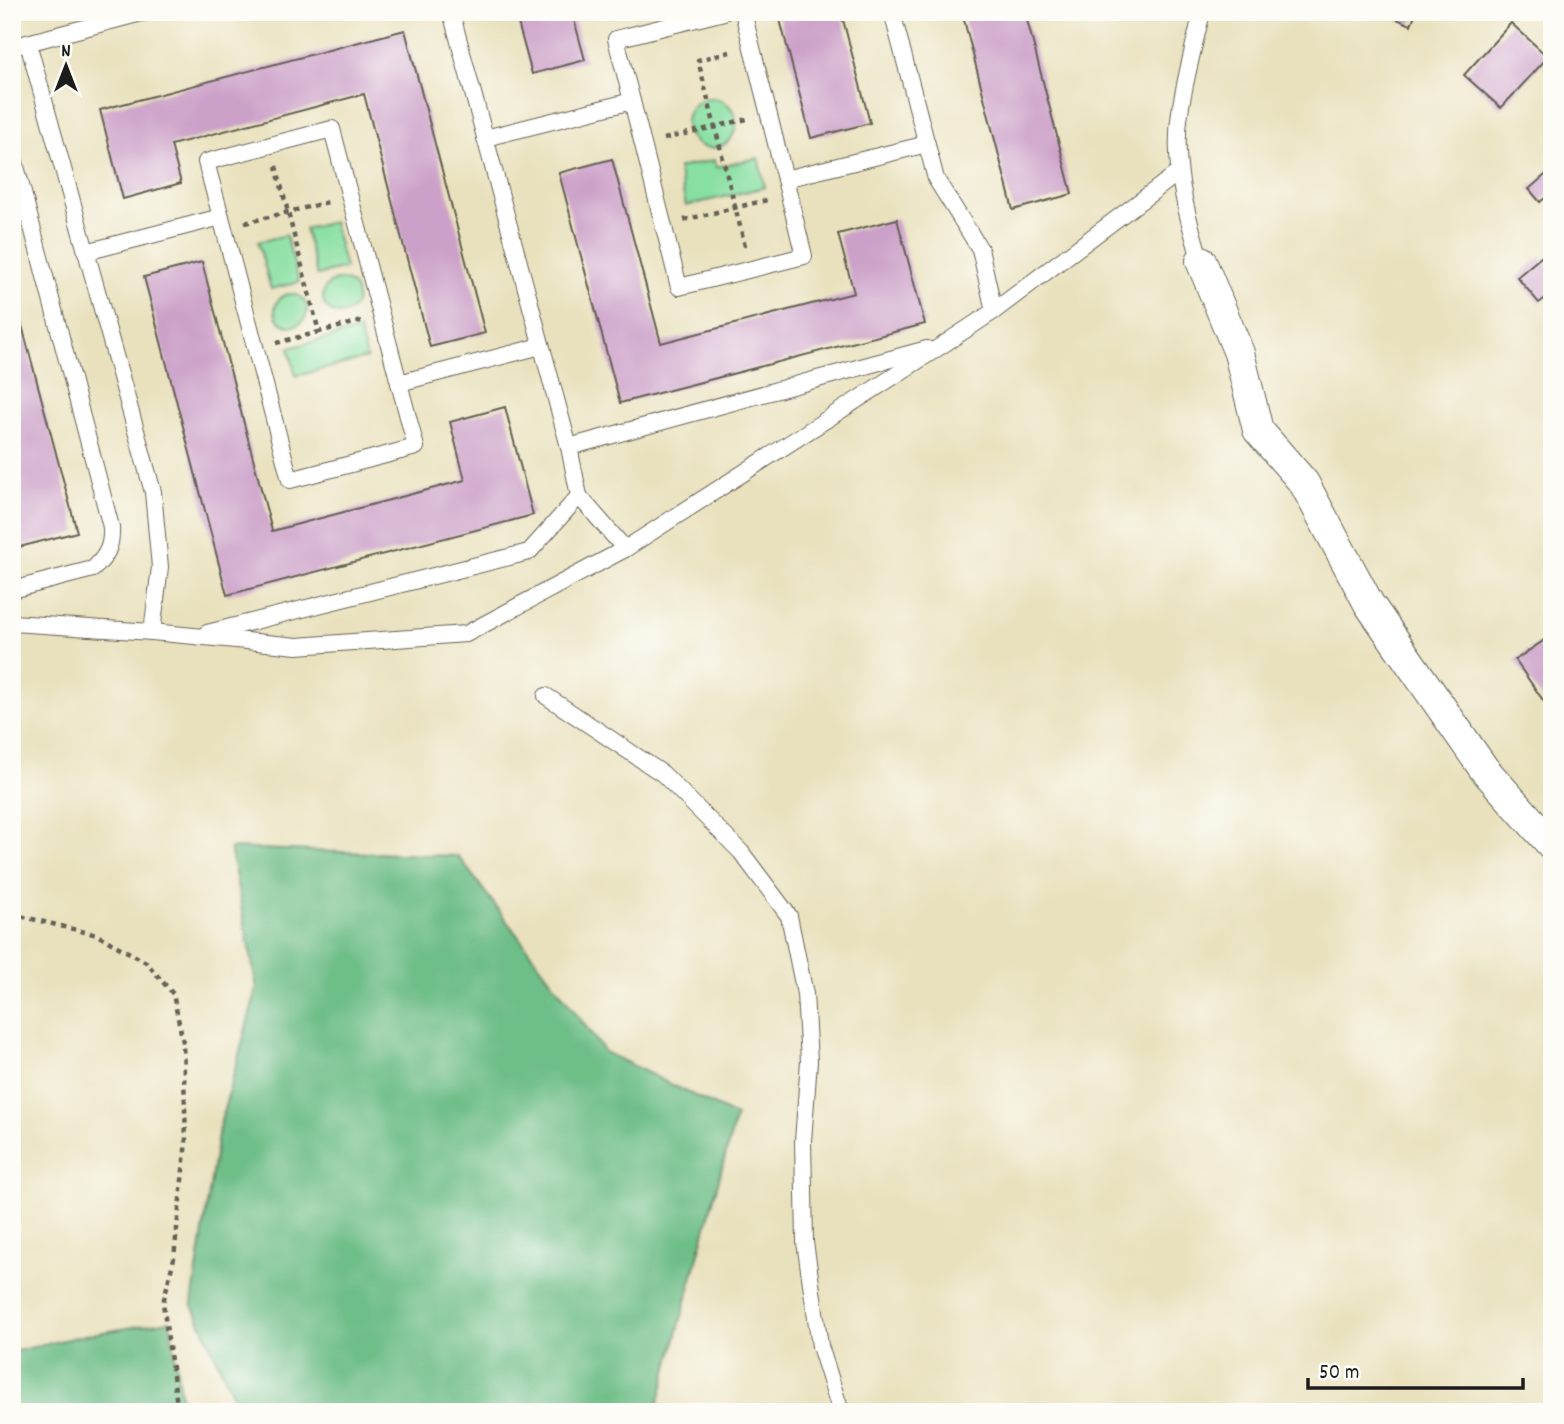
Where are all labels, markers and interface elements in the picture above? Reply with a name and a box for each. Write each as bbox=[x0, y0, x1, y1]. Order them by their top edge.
north arrow bbox=[32, 32, 102, 102]
text: N bbox=[61, 39, 71, 66]
scale bar bbox=[1308, 1347, 1524, 1391]
text: 50 m bbox=[1319, 1359, 1359, 1389]

